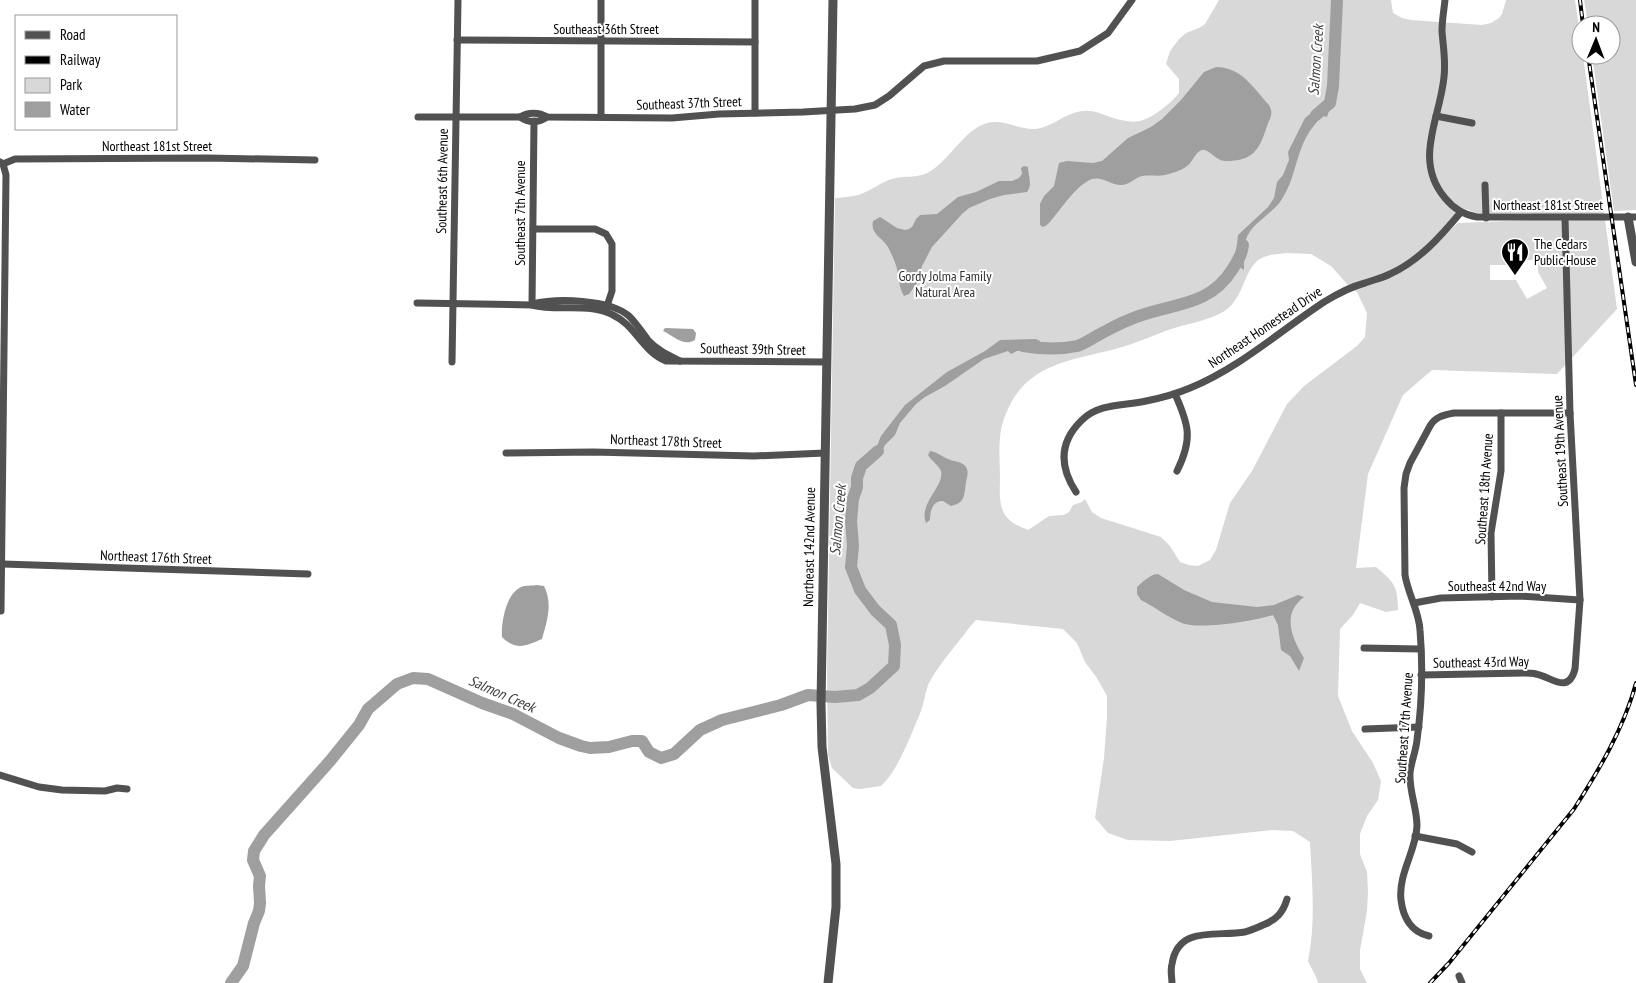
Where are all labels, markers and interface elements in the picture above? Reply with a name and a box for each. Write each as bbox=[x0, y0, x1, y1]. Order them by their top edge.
legend bbox=[15, 15, 178, 130]
north arrow bbox=[1571, 15, 1621, 65]
text: N bbox=[1592, 18, 1600, 36]
street label: Southeast 36th Street bbox=[553, 20, 659, 38]
water label: Salmon Creek bbox=[1304, 22, 1328, 96]
text: Road bbox=[60, 25, 86, 44]
text: Railway bbox=[60, 50, 101, 69]
text: Park bbox=[60, 75, 82, 94]
street label: Southeast 37th Street bbox=[636, 92, 742, 114]
text: Water bbox=[60, 100, 91, 119]
street label: Southeast 6th Avenue bbox=[432, 128, 452, 234]
street label: Northeast 181st Street bbox=[102, 137, 212, 155]
street label: Southeast 7th Avenue bbox=[511, 160, 529, 266]
street label: Northeast 181st Street bbox=[1493, 196, 1603, 214]
place label: The Cedars Public House bbox=[1534, 235, 1596, 269]
restaurant icon: The Cedars Public House bbox=[1500, 237, 1530, 276]
park label: Gordy Jolma Family Natural Area bbox=[898, 267, 992, 301]
street label: Northeast Homestead Drive bbox=[1205, 282, 1326, 372]
street label: Southeast 39th Street bbox=[700, 339, 806, 359]
street label: Southeast 19th Avenue bbox=[1548, 395, 1572, 507]
street label: Northeast 178th Street bbox=[610, 430, 722, 452]
street label: Southeast 18th Avenue bbox=[1471, 432, 1497, 545]
water label: Salmon Creek bbox=[825, 482, 850, 556]
street label: Northeast 142nd Avenue bbox=[799, 487, 819, 607]
street label: Northeast 176th Street bbox=[100, 546, 212, 568]
street label: Southeast 42nd Way bbox=[1448, 577, 1547, 595]
street label: Southeast 43rd Way bbox=[1433, 652, 1530, 672]
water label: Salmon Creek bbox=[466, 670, 540, 718]
street label: Southeast 17th Avenue bbox=[1391, 672, 1417, 784]

